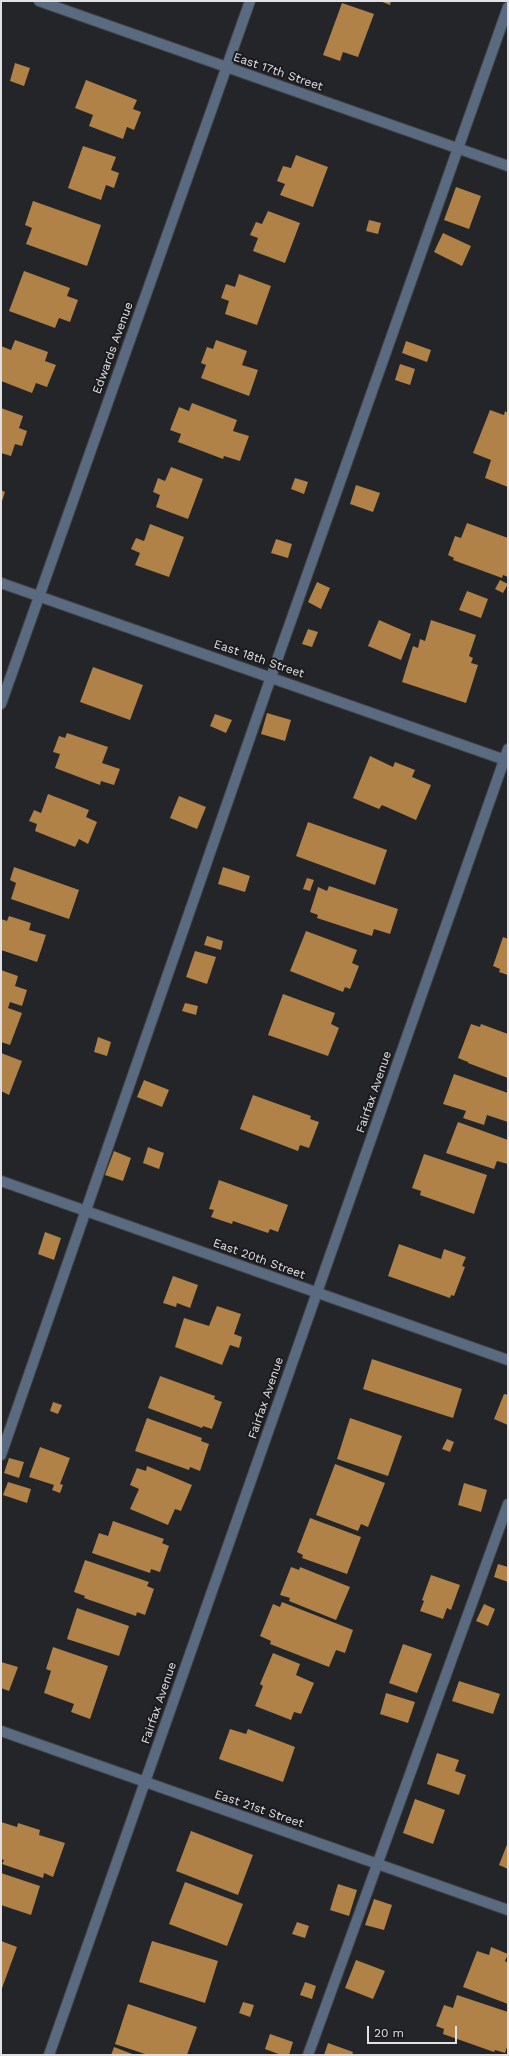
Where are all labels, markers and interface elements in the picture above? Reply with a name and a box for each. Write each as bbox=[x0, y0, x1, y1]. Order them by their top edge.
street label: East 17th Street bbox=[231, 50, 325, 94]
street label: Edwards Avenue bbox=[90, 300, 136, 396]
street label: East 18th Street bbox=[212, 637, 306, 681]
street label: Fairfax Avenue bbox=[353, 1049, 395, 1135]
street label: East 20th Street bbox=[211, 1236, 307, 1282]
street label: Fairfax Avenue bbox=[245, 1355, 287, 1441]
street label: Fairfax Avenue bbox=[138, 1660, 180, 1746]
street label: East 21st Street bbox=[213, 1787, 305, 1831]
scale bar bbox=[369, 2018, 459, 2044]
text: 20 m bbox=[374, 2026, 404, 2040]

